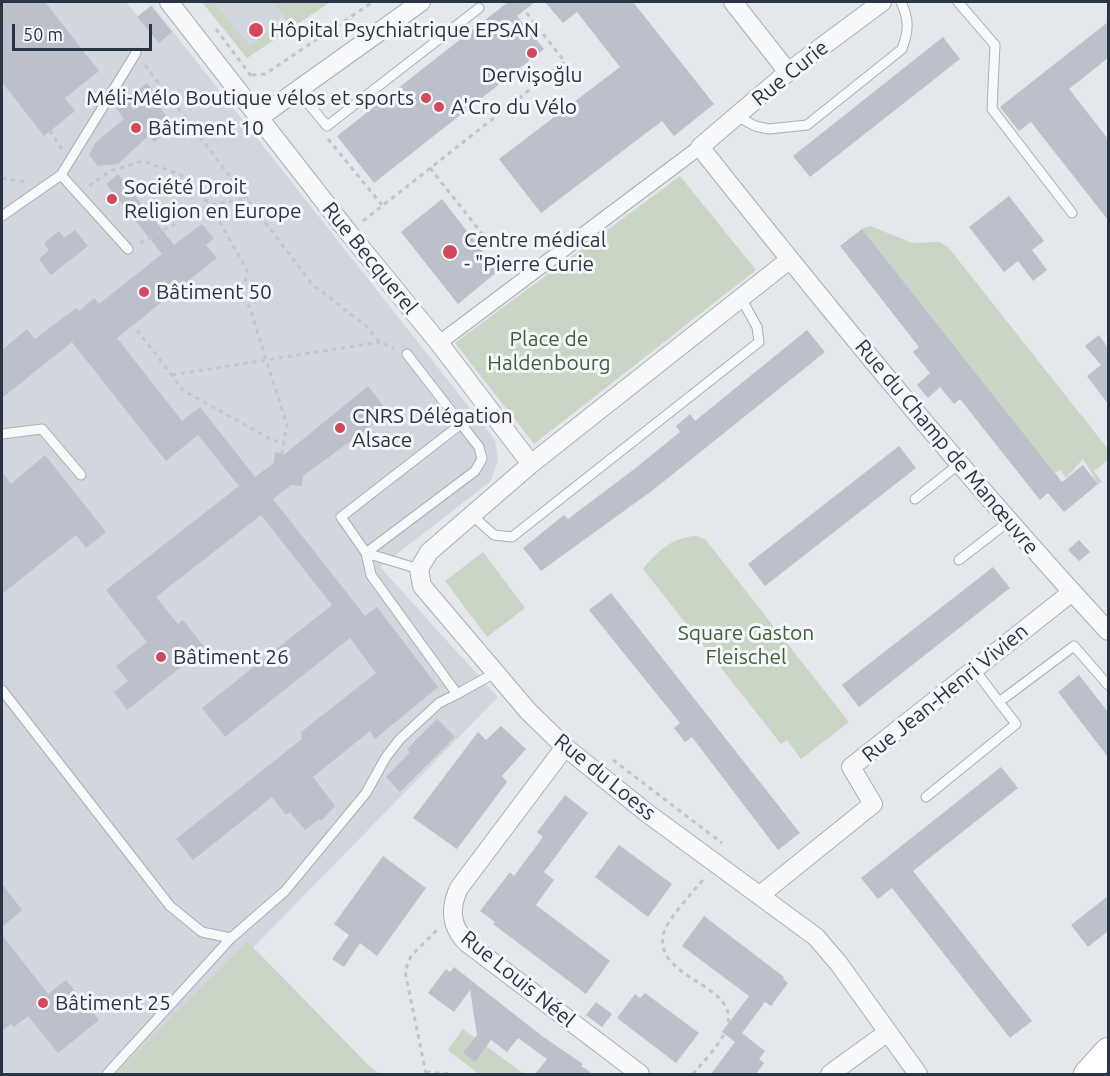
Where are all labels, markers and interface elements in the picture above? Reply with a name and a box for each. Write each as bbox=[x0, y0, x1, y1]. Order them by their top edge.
scale bar bbox=[15, 12, 154, 50]
place label: Hôpital Psychiatrique EPSAN bbox=[270, 17, 539, 43]
marker: Hôpital Psychiatrique EPSAN bbox=[247, 21, 265, 39]
text: 50 m bbox=[23, 24, 63, 44]
street label: Rue Curie bbox=[747, 35, 833, 111]
marker: Dervişoğlu bbox=[525, 46, 539, 60]
place label: Dervişoğlu bbox=[481, 62, 583, 88]
place label: Méli-Mélo Boutique vélos et sports bbox=[86, 85, 414, 111]
marker: Méli-Mélo Boutique vélos et sports bbox=[419, 91, 433, 105]
place label: A'Cro du Vélo bbox=[451, 94, 577, 120]
marker: A'Cro du Vélo bbox=[432, 100, 446, 114]
place label: Bâtiment 10 bbox=[148, 115, 264, 141]
marker: Bâtiment 10 bbox=[129, 121, 143, 135]
place label: Société Droit Religion en Europe bbox=[124, 174, 302, 224]
marker: Société Droit Religion en Europe bbox=[105, 192, 119, 206]
street label: Rue Becquerel bbox=[317, 197, 423, 319]
place label: Centre médical - "Pierre Curie bbox=[464, 227, 606, 277]
marker: Centre médical - "Pierre Curie bbox=[441, 243, 459, 261]
place label: Bâtiment 50 bbox=[156, 279, 272, 305]
marker: Bâtiment 50 bbox=[137, 285, 151, 299]
park label: Place de Haldenbourg bbox=[487, 326, 611, 376]
street label: Rue du Champ de Manœuvre bbox=[850, 334, 1044, 560]
place label: CNRS Délégation Alsace bbox=[352, 403, 513, 453]
marker: CNRS Délégation Alsace bbox=[333, 421, 347, 435]
street label: Rue Jean-Henri Vivien bbox=[857, 618, 1033, 768]
park label: Square Gaston Fleischel bbox=[678, 620, 814, 670]
place label: Bâtiment 26 bbox=[173, 644, 289, 670]
marker: Bâtiment 26 bbox=[154, 650, 168, 664]
street label: Rue du Loess bbox=[549, 728, 661, 826]
street label: Rue Louis Néel bbox=[456, 925, 580, 1033]
place label: Bâtiment 25 bbox=[55, 990, 171, 1016]
marker: Bâtiment 25 bbox=[36, 996, 50, 1010]

